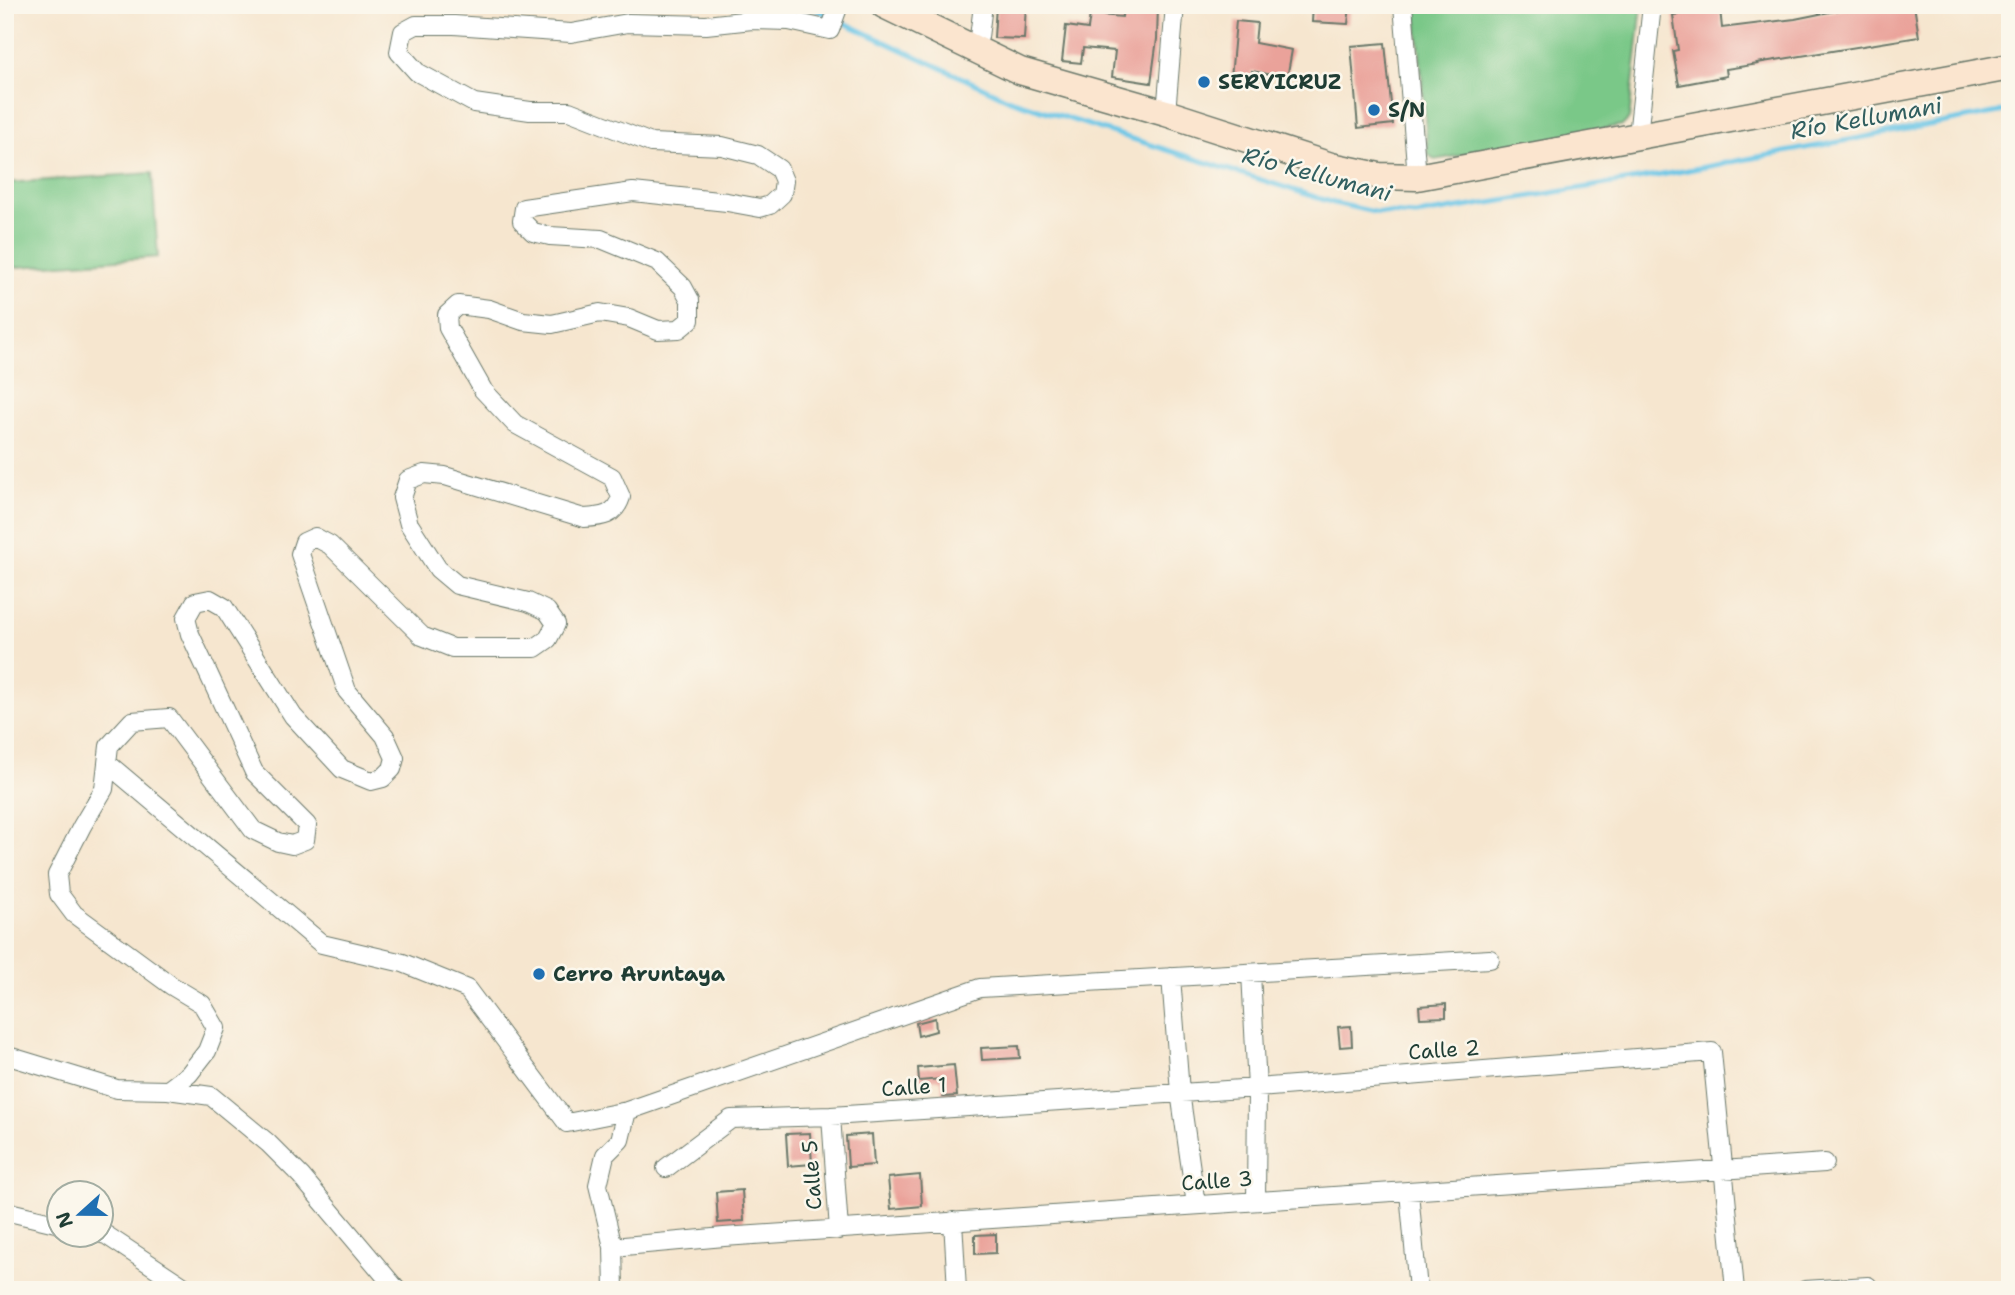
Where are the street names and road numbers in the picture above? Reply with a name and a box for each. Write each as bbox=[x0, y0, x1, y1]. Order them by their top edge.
street label: Calle 2 bbox=[1407, 1034, 1481, 1066]
street label: Calle 1 bbox=[880, 1071, 948, 1103]
street label: Calle 5 bbox=[796, 1139, 828, 1211]
street label: Calle 3 bbox=[1180, 1165, 1254, 1197]

